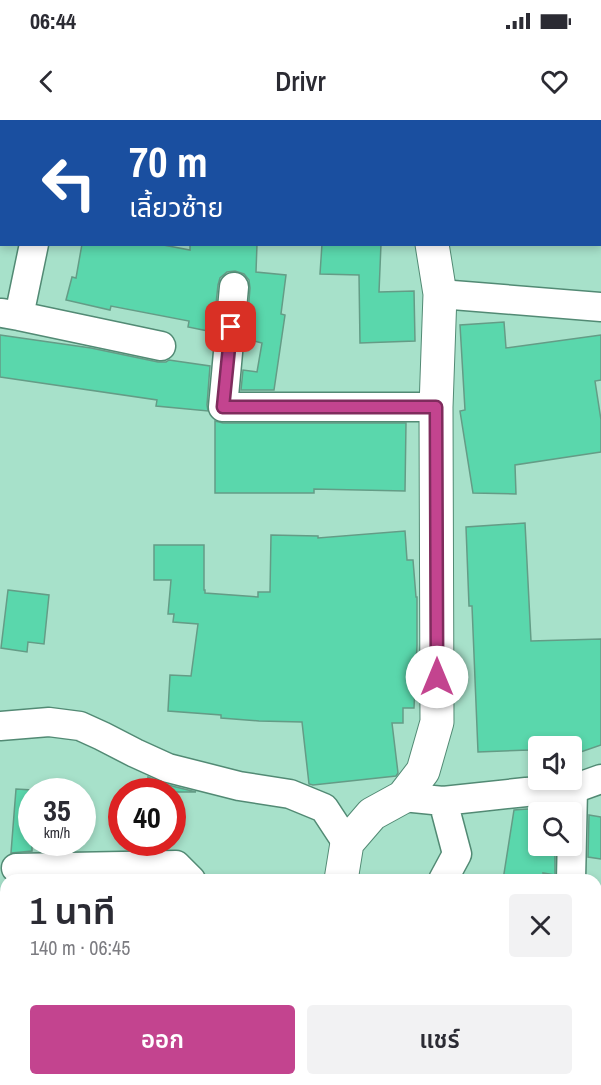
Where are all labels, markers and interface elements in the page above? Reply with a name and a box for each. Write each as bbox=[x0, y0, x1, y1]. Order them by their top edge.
text: 06:44 bbox=[30, 6, 76, 36]
text: Drivr bbox=[275, 63, 326, 99]
icon: back bbox=[30, 65, 63, 98]
icon: heart bbox=[538, 65, 571, 98]
text: 70 m bbox=[129, 134, 208, 190]
icon: left bbox=[30, 144, 108, 222]
text: เลี้ยวซ้าย bbox=[129, 189, 223, 225]
pin bbox=[205, 301, 256, 352]
icon: arrive bbox=[214, 310, 247, 343]
position arrow bbox=[405, 645, 469, 709]
map controls bbox=[528, 736, 582, 856]
button: sound bbox=[528, 736, 582, 790]
speed limit sign: 40 bbox=[108, 778, 186, 856]
text: 35 bbox=[43, 790, 71, 830]
button: search bbox=[528, 802, 582, 856]
text: km/h bbox=[44, 822, 70, 843]
text: 1 นาที bbox=[30, 887, 115, 935]
button: close bbox=[509, 894, 572, 957]
text: 140 m · 06:45 bbox=[30, 934, 130, 961]
button: ออก bbox=[30, 1005, 295, 1074]
button: แชร์ bbox=[307, 1005, 572, 1074]

